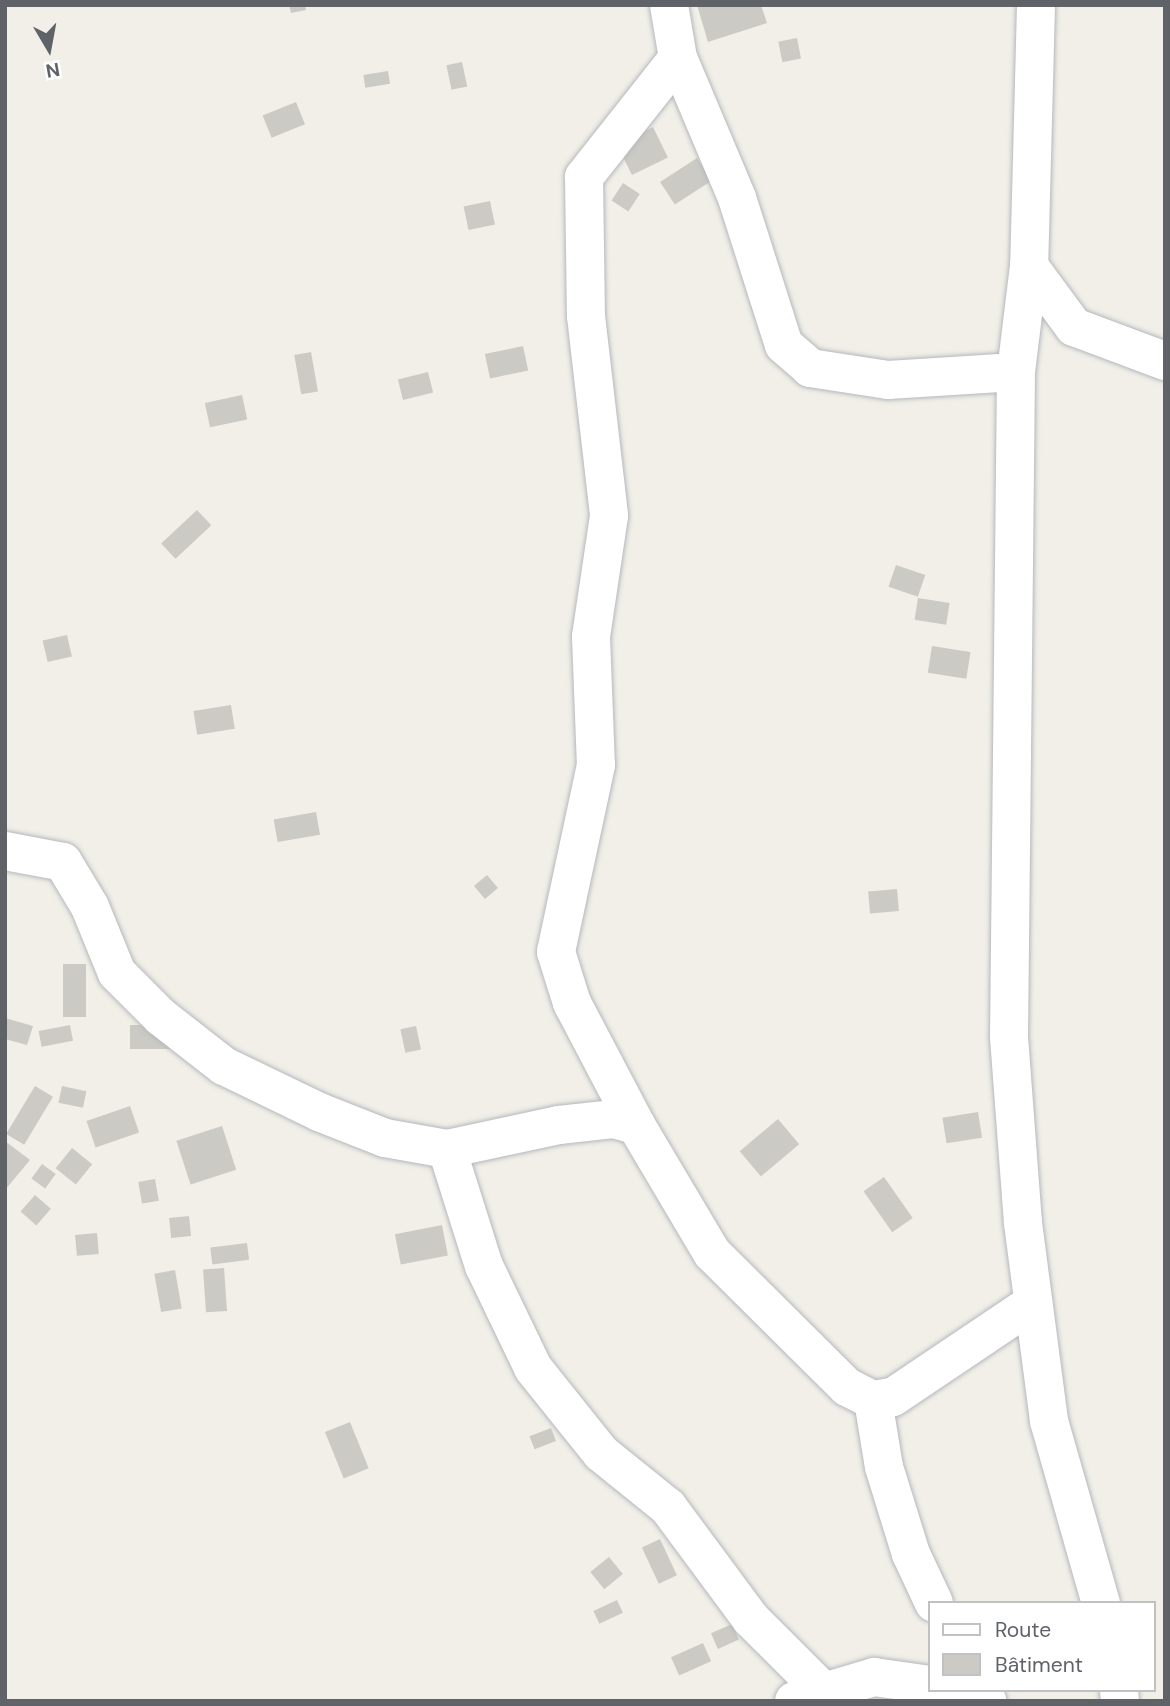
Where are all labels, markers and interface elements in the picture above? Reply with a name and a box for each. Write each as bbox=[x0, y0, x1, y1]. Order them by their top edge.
north arrow bbox=[14, 14, 84, 84]
text: N bbox=[44, 57, 62, 84]
legend bbox=[928, 1601, 1156, 1692]
text: Route bbox=[995, 1616, 1051, 1644]
text: Bâtiment bbox=[995, 1651, 1083, 1679]

